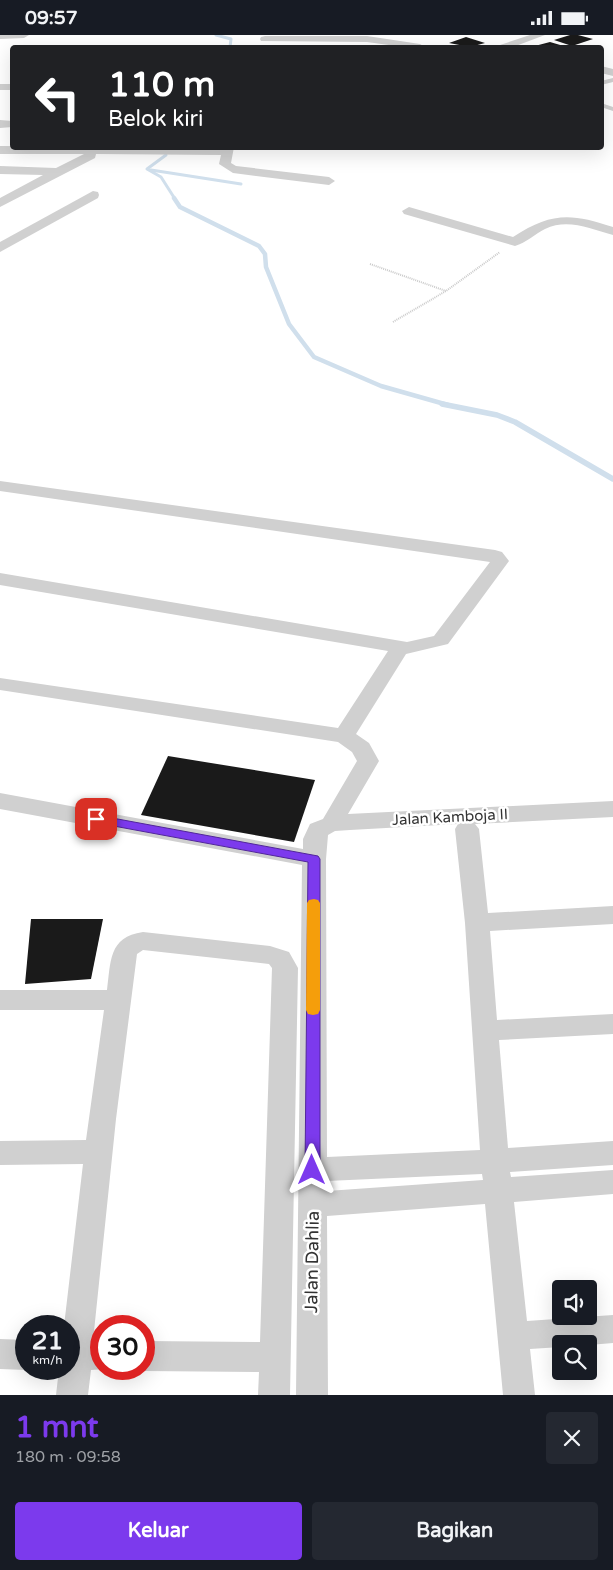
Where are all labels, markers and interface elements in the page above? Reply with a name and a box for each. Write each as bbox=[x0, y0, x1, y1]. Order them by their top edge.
text: 09:57 bbox=[25, 7, 78, 29]
text: 110 m bbox=[108, 64, 215, 106]
icon: left bbox=[25, 65, 90, 130]
text: Belok kiri bbox=[108, 106, 204, 132]
pin bbox=[75, 798, 117, 840]
icon: arrive bbox=[82, 805, 110, 833]
street label: Jalan Kamboja II bbox=[392, 805, 508, 829]
position arrow bbox=[285, 1143, 337, 1195]
street label: Jalan Dahlia bbox=[300, 1211, 324, 1313]
map controls bbox=[552, 1280, 597, 1380]
button: sound bbox=[552, 1280, 597, 1325]
speed limit sign: 30 bbox=[90, 1315, 155, 1380]
text: 21 bbox=[32, 1326, 63, 1356]
button: search bbox=[552, 1335, 597, 1380]
text: km/h bbox=[32, 1353, 63, 1367]
text: 1 mnt bbox=[15, 1409, 99, 1446]
button: close bbox=[546, 1412, 598, 1464]
text: 180 m · 09:58 bbox=[15, 1447, 121, 1467]
button: Keluar bbox=[15, 1502, 302, 1560]
button: Bagikan bbox=[312, 1502, 598, 1560]

